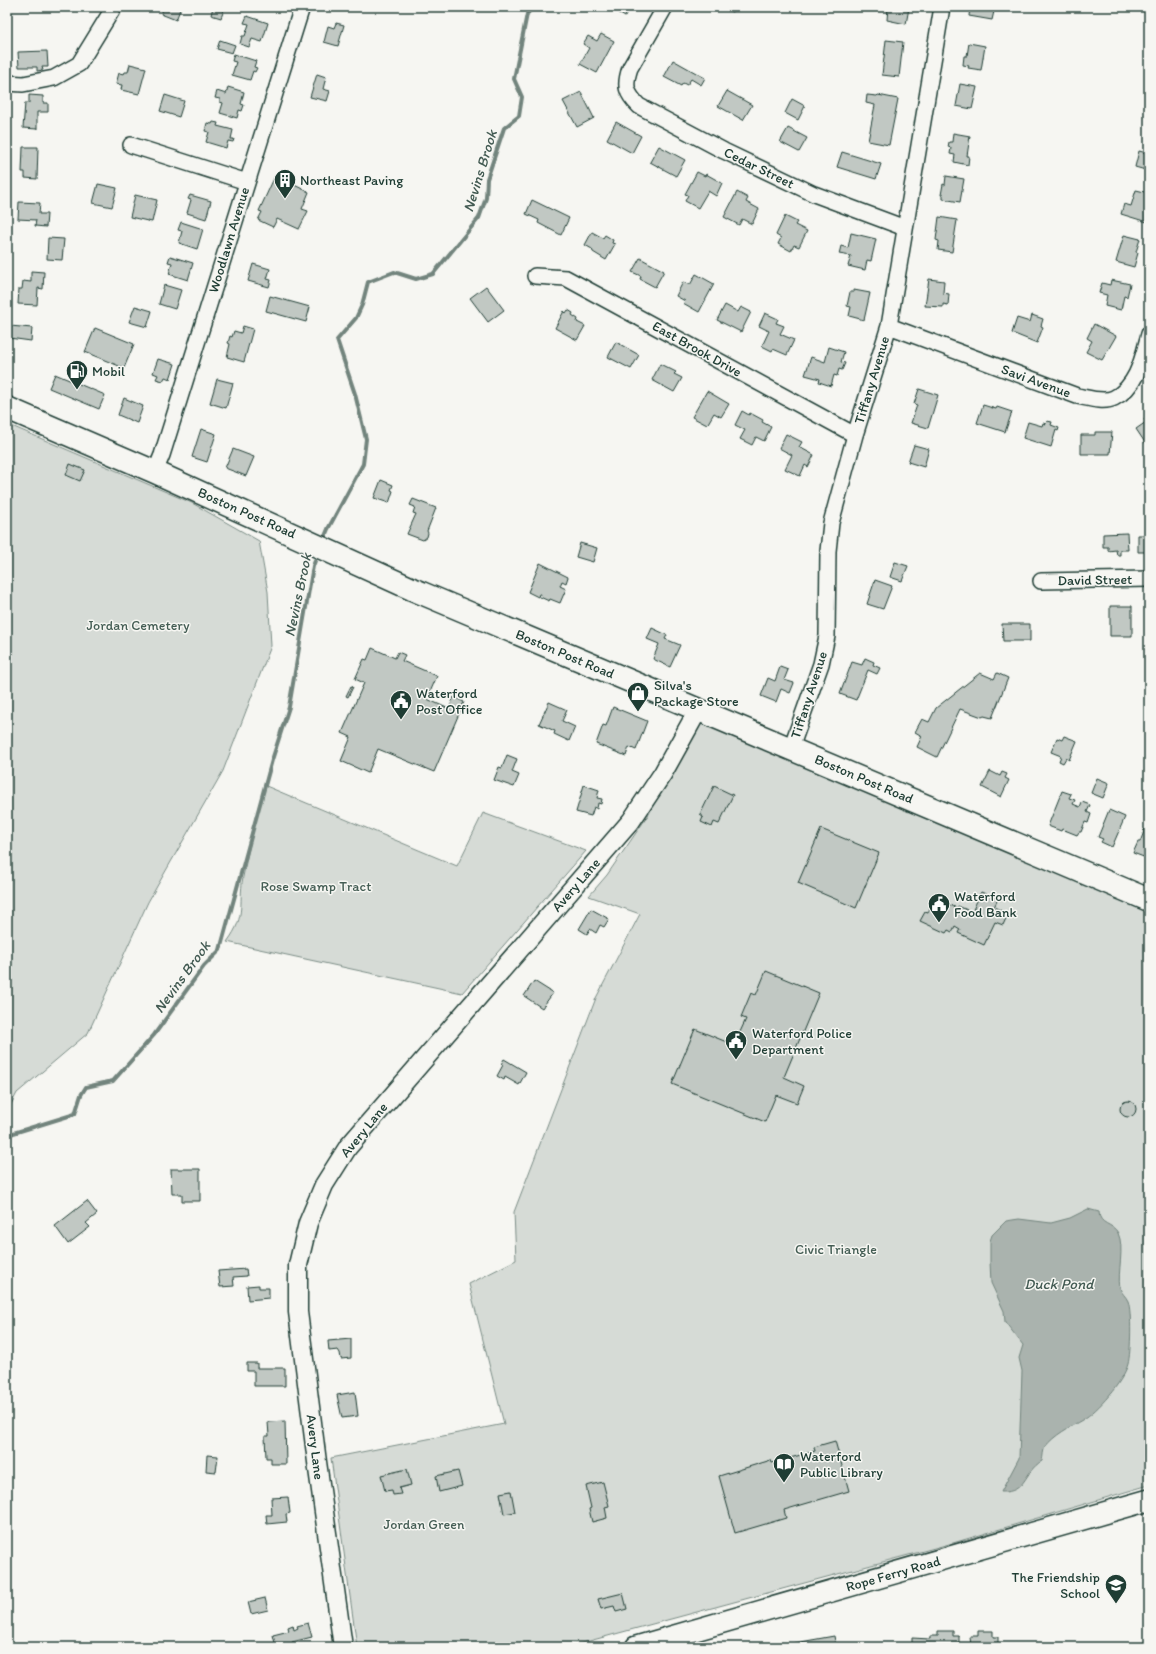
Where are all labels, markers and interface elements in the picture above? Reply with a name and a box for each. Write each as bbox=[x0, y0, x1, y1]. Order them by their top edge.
water label: Nevins Brook bbox=[459, 127, 501, 214]
street label: Cedar Street bbox=[721, 144, 797, 192]
building icon: Northeast Paving bbox=[272, 167, 298, 200]
place label: Northeast Paving bbox=[300, 172, 404, 189]
street label: Woodlawn Avenue bbox=[205, 185, 253, 295]
street label: East Brook Drive bbox=[649, 317, 745, 381]
street label: Tiffany Avenue bbox=[851, 334, 893, 426]
fuel station icon: Mobil bbox=[64, 358, 90, 391]
street label: Savi Avenue bbox=[999, 361, 1073, 402]
place label: Mobil bbox=[92, 363, 125, 380]
street label: Boston Post Road bbox=[195, 484, 299, 542]
water label: Nevins Brook bbox=[280, 550, 316, 638]
street label: David Street bbox=[1058, 571, 1132, 589]
park label: Jordan Cemetery bbox=[87, 617, 190, 634]
street label: Boston Post Road bbox=[513, 625, 617, 683]
street label: Tiffany Avenue bbox=[787, 649, 831, 741]
place label: Silva's Package Store bbox=[654, 677, 739, 710]
shop icon: Silva's Package Store bbox=[625, 680, 651, 713]
place label: Waterford Post Office bbox=[416, 685, 483, 718]
public building icon: Waterford Post Office bbox=[388, 688, 414, 721]
street label: Boston Post Road bbox=[812, 750, 916, 808]
street label: Avery Lane bbox=[548, 854, 604, 915]
park label: Rose Swamp Tract bbox=[261, 878, 371, 895]
place label: Waterford Food Bank bbox=[954, 888, 1017, 921]
public building icon: Waterford Food Bank bbox=[926, 891, 952, 924]
water label: Nevins Brook bbox=[150, 936, 215, 1017]
place label: Waterford Police Department bbox=[752, 1025, 852, 1058]
public building icon: Waterford Police Department bbox=[723, 1028, 749, 1061]
street label: Avery Lane bbox=[337, 1099, 391, 1161]
park label: Civic Triangle bbox=[795, 1241, 877, 1258]
water label: Duck Pond bbox=[1024, 1275, 1095, 1293]
street label: Avery Lane bbox=[303, 1413, 327, 1481]
place label: Waterford Public Library bbox=[800, 1448, 883, 1481]
library icon: Waterford Public Library bbox=[771, 1451, 797, 1484]
park label: Jordan Green bbox=[384, 1516, 465, 1533]
street label: Rope Ferry Road bbox=[844, 1552, 943, 1596]
place label: The Friendship School bbox=[1012, 1569, 1100, 1602]
school or university icon: The Friendship School bbox=[1103, 1572, 1129, 1605]

